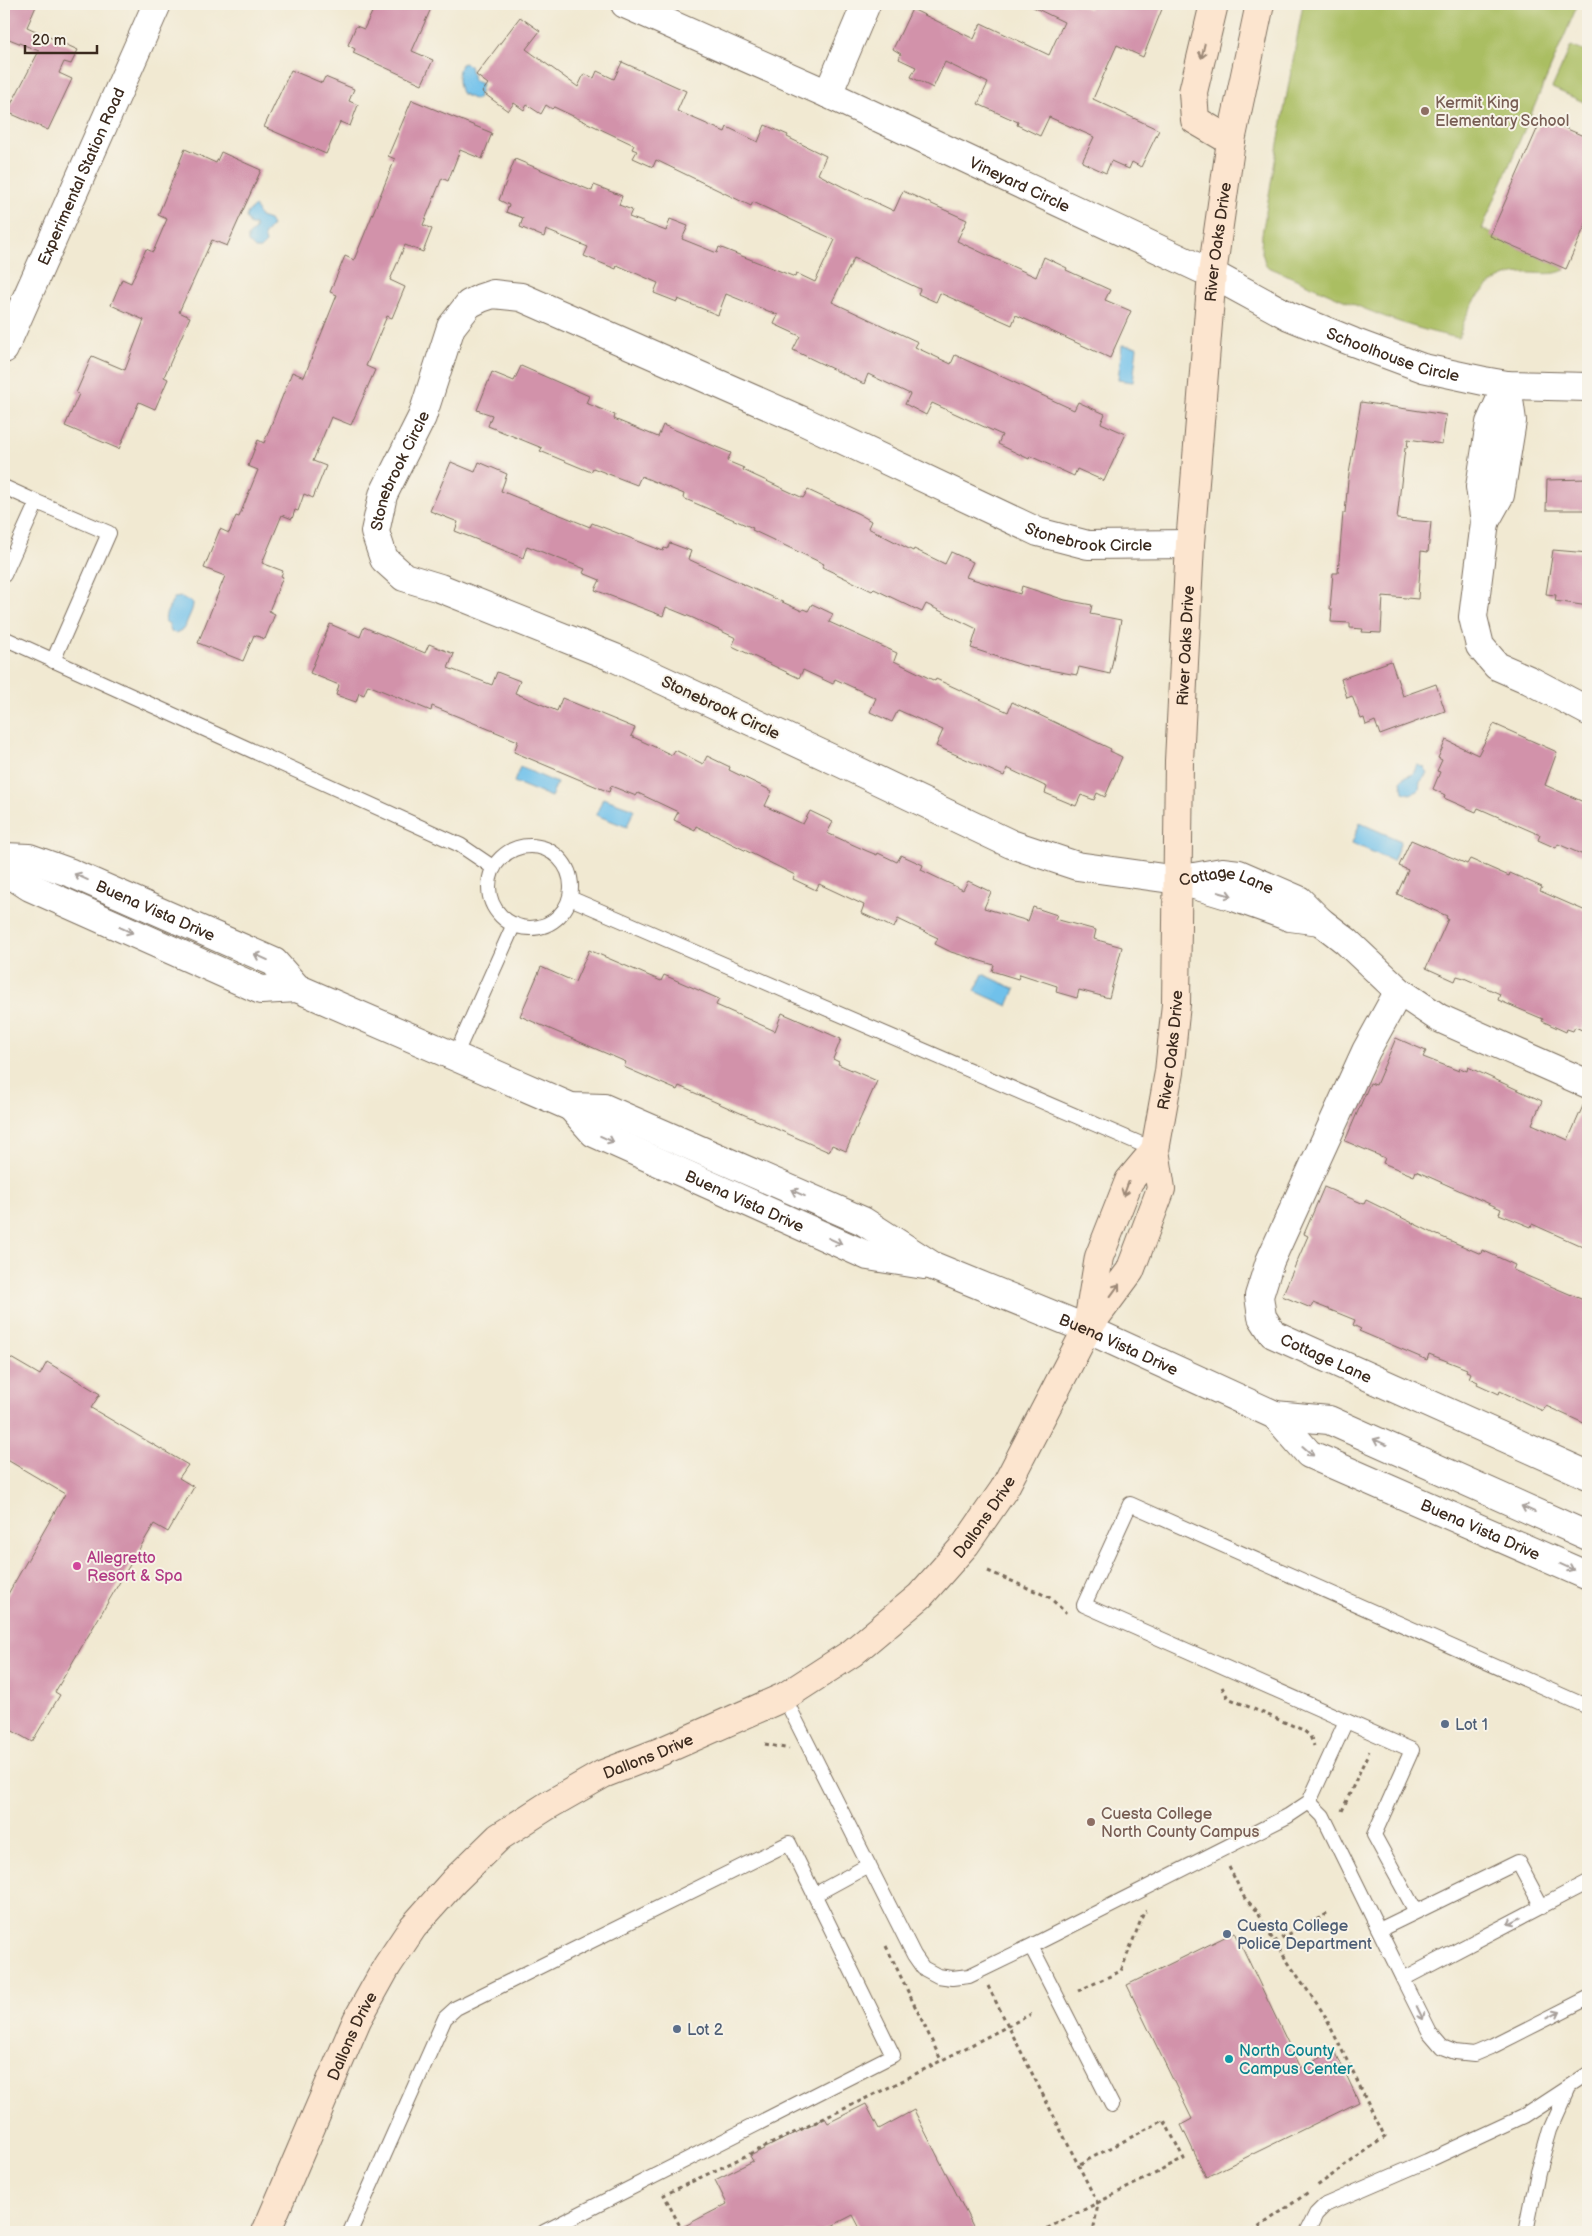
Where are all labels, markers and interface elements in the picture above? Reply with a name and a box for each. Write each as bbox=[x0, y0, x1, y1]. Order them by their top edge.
scale bar bbox=[25, 22, 98, 54]
text: 20 m bbox=[32, 31, 66, 50]
one-way arrow bbox=[1198, 43, 1207, 59]
street label: Experimental Station Road bbox=[34, 85, 130, 269]
place label: Kermit King Elementary School bbox=[1435, 94, 1569, 131]
marker: Kermit King Elementary School bbox=[1419, 105, 1431, 117]
street label: Vineyard Circle bbox=[966, 154, 1073, 217]
street label: River Oaks Drive bbox=[1202, 181, 1236, 303]
street label: Schoolhouse Circle bbox=[1323, 324, 1461, 387]
street label: Stonebrook Circle bbox=[368, 409, 434, 532]
street label: Stonebrook Circle bbox=[1021, 519, 1153, 556]
street label: River Oaks Drive bbox=[1174, 585, 1199, 706]
street label: Stonebrook Circle bbox=[658, 673, 783, 744]
street label: Cottage Lane bbox=[1177, 863, 1277, 899]
one-way arrow bbox=[74, 872, 89, 882]
street label: Buena Vista Drive bbox=[92, 877, 218, 946]
one-way arrow bbox=[1217, 889, 1233, 899]
one-way arrow bbox=[118, 925, 133, 935]
one-way arrow bbox=[254, 951, 269, 961]
street label: River Oaks Drive bbox=[1154, 990, 1187, 1112]
one-way arrow bbox=[599, 1134, 614, 1144]
street label: Buena Vista Drive bbox=[682, 1167, 807, 1237]
one-way arrow bbox=[1121, 1181, 1130, 1196]
one-way arrow bbox=[791, 1188, 806, 1198]
one-way arrow bbox=[827, 1237, 842, 1247]
one-way arrow bbox=[1110, 1284, 1121, 1297]
street label: Buena Vista Drive bbox=[1056, 1311, 1181, 1381]
street label: Cottage Lane bbox=[1277, 1331, 1375, 1388]
one-way arrow bbox=[1373, 1437, 1388, 1447]
one-way arrow bbox=[1301, 1445, 1314, 1457]
street label: Dallons Drive bbox=[950, 1473, 1020, 1563]
street label: Buena Vista Drive bbox=[1417, 1496, 1543, 1565]
one-way arrow bbox=[1521, 1504, 1536, 1513]
place label: Allegretto Resort & Spa bbox=[87, 1549, 183, 1586]
marker: Allegretto Resort & Spa bbox=[71, 1560, 83, 1572]
one-way arrow bbox=[1559, 1563, 1574, 1573]
place label: Lot 1 bbox=[1455, 1716, 1488, 1735]
marker: Lot 1 bbox=[1439, 1718, 1451, 1730]
street label: Dallons Drive bbox=[601, 1730, 697, 1784]
place label: Cuesta College North County Campus bbox=[1101, 1805, 1260, 1842]
marker: Cuesta College North County Campus bbox=[1085, 1816, 1097, 1828]
place label: Cuesta College Police Department bbox=[1237, 1917, 1372, 1954]
one-way arrow bbox=[1507, 1917, 1522, 1926]
marker: Cuesta College Police Department bbox=[1221, 1928, 1233, 1940]
street label: Dallons Drive bbox=[324, 1988, 382, 2084]
one-way arrow bbox=[1415, 2005, 1425, 2020]
one-way arrow bbox=[1546, 2010, 1561, 2019]
place label: Lot 2 bbox=[687, 2021, 724, 2040]
marker: Lot 2 bbox=[671, 2023, 683, 2035]
place label: North County Campus Center bbox=[1239, 2042, 1353, 2079]
marker: North County Campus Center bbox=[1223, 2053, 1235, 2065]

